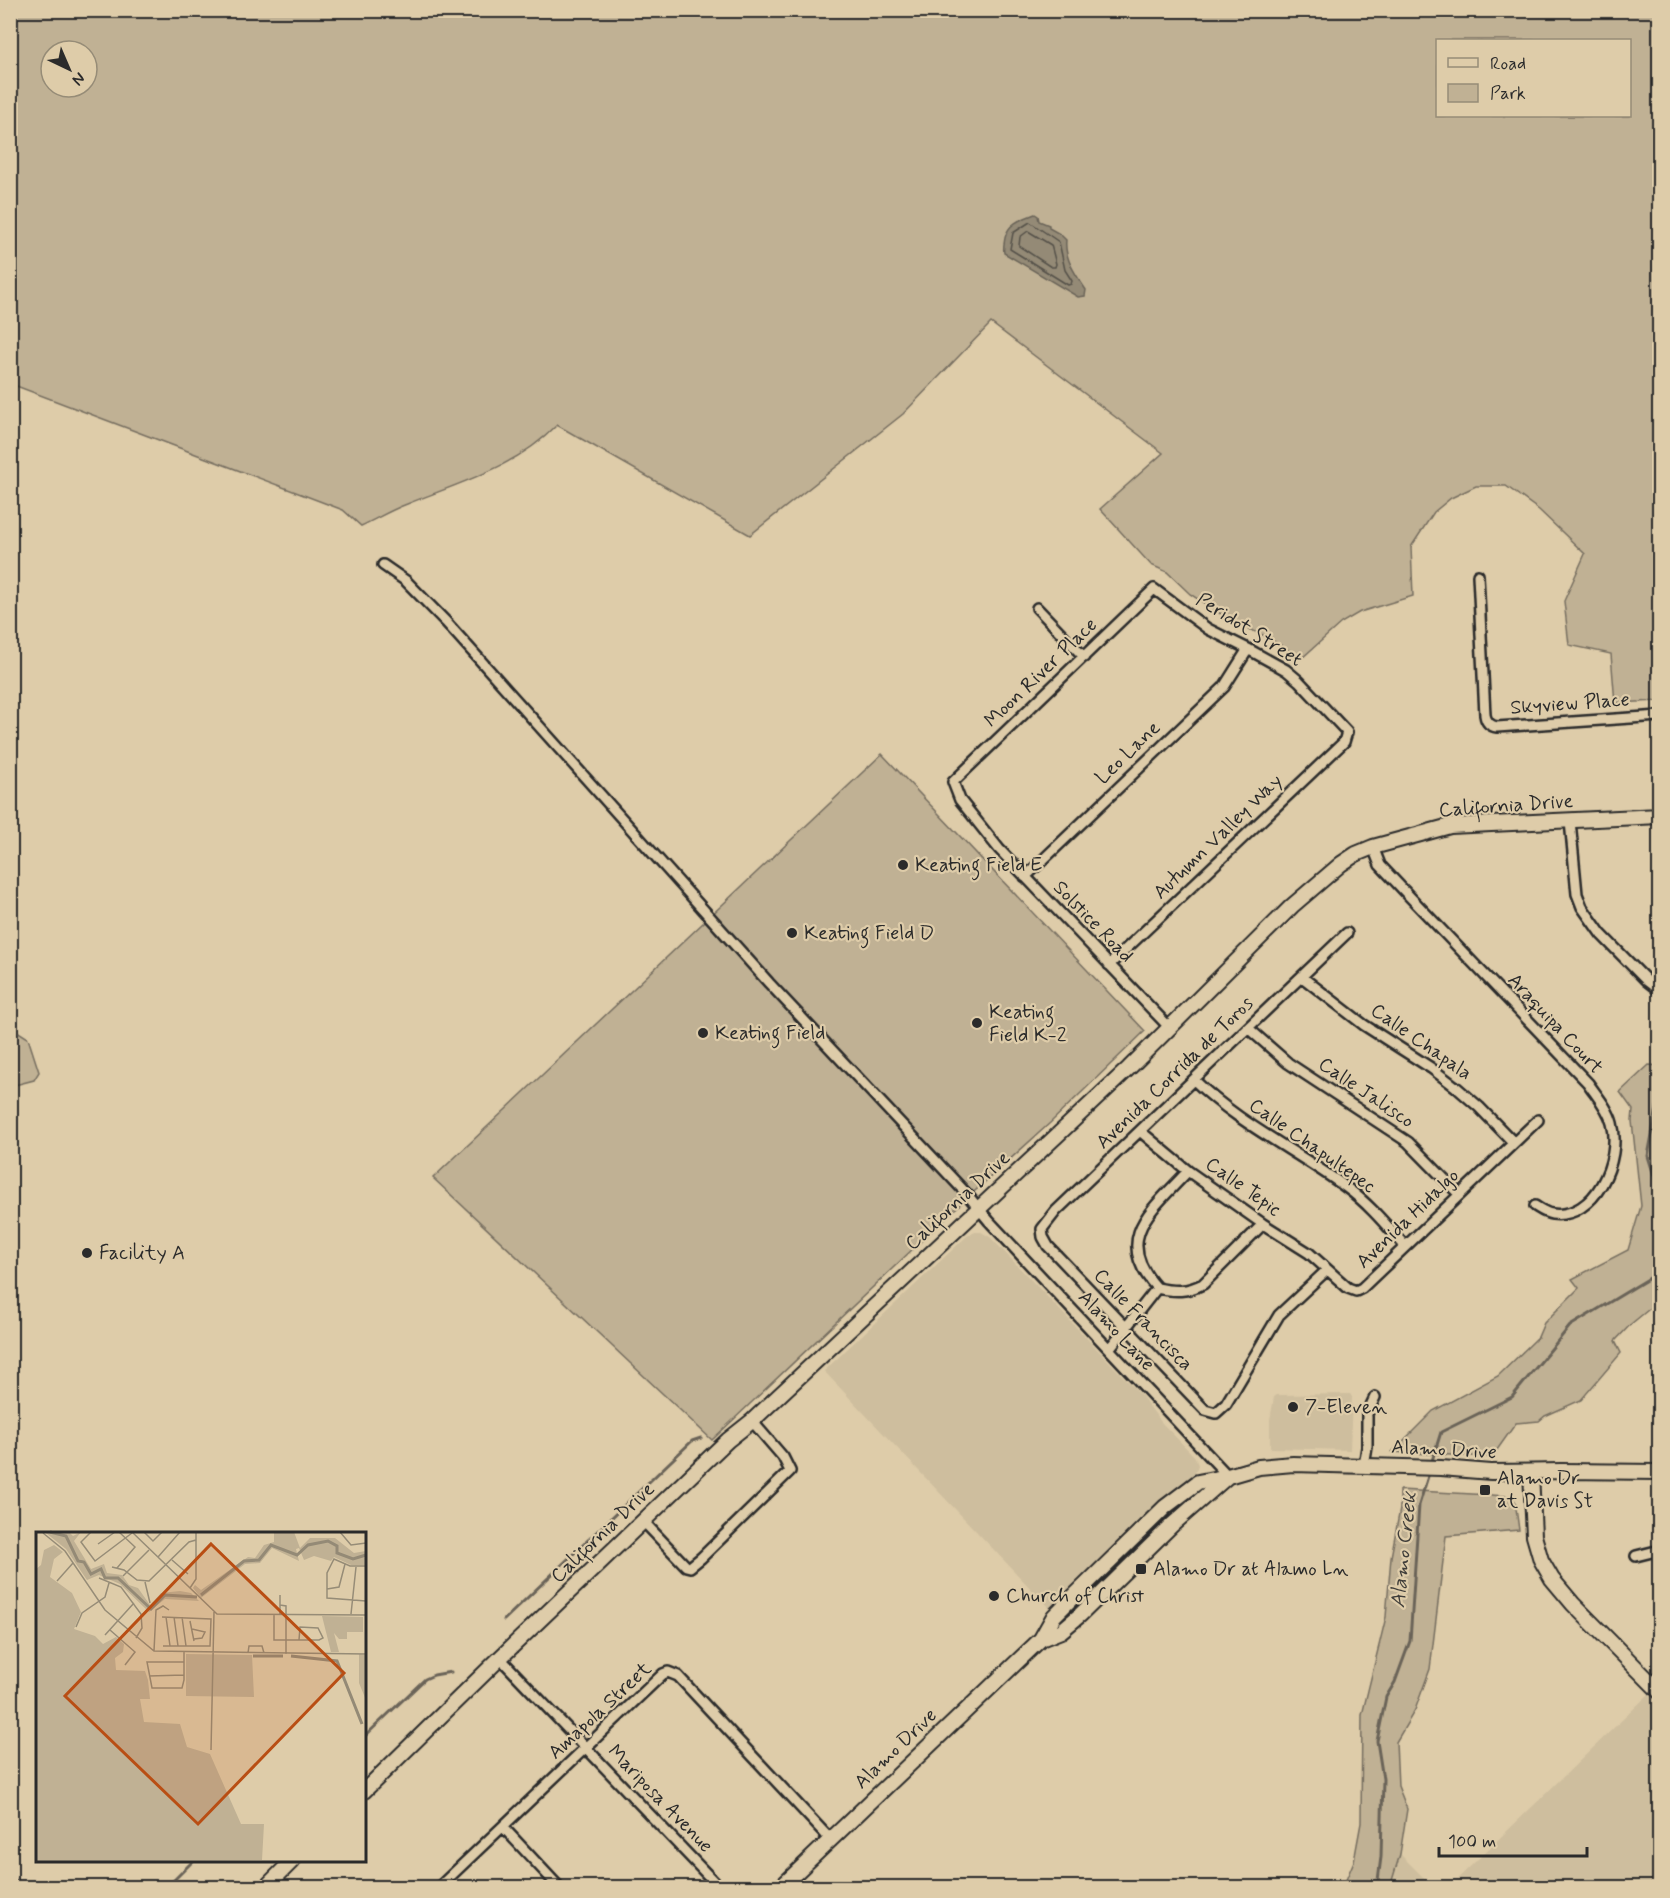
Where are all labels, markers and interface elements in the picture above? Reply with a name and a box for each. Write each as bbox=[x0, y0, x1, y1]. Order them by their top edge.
north arrow bbox=[39, 39, 99, 99]
legend bbox=[1436, 39, 1631, 117]
text: Road bbox=[1490, 52, 1526, 76]
text: N bbox=[67, 67, 90, 90]
text: Park bbox=[1490, 82, 1526, 106]
street label: Peridot Street bbox=[1191, 587, 1307, 673]
street label: Moon River Place bbox=[979, 612, 1103, 734]
street label: Skyview Place bbox=[1510, 686, 1630, 722]
street label: Leo Lane bbox=[1089, 715, 1167, 791]
street label: Autumn Valley Way bbox=[1147, 768, 1289, 906]
street label: California Drive bbox=[1438, 788, 1574, 826]
place label: Keating Field E bbox=[915, 852, 1042, 881]
marker: Keating Field E bbox=[896, 858, 910, 872]
street label: Solstice Road bbox=[1047, 875, 1139, 969]
place label: Keating Field D bbox=[804, 920, 934, 949]
marker: Keating Field D bbox=[785, 926, 799, 940]
street label: Araquipa Court bbox=[1501, 968, 1609, 1080]
street label: Avenida Corrida de Toros bbox=[1090, 990, 1260, 1155]
street label: Calle Chapala bbox=[1365, 997, 1477, 1087]
place label: Keating Field K-2 bbox=[989, 999, 1067, 1049]
marker: Keating Field K-2 bbox=[970, 1016, 984, 1030]
place label: Keating Field bbox=[715, 1020, 825, 1049]
marker: Keating Field bbox=[696, 1026, 710, 1040]
street label: Calle Jalisco bbox=[1313, 1051, 1419, 1135]
street label: Calle Chapultepec bbox=[1243, 1092, 1381, 1200]
street label: California Drive bbox=[900, 1145, 1018, 1258]
street label: Calle Tepic bbox=[1200, 1151, 1286, 1223]
street label: Avenida Hidalgo bbox=[1351, 1163, 1465, 1275]
place label: Facility A bbox=[99, 1240, 185, 1267]
marker: Facility A bbox=[80, 1246, 94, 1260]
street label: Calle Francisca bbox=[1087, 1263, 1199, 1377]
street label: Alamo Lane bbox=[1072, 1285, 1160, 1377]
place label: 7-Eleven bbox=[1305, 1394, 1388, 1421]
marker: 7-Eleven bbox=[1286, 1400, 1300, 1414]
street label: Alamo Drive bbox=[1391, 1434, 1497, 1466]
place label: Alamo Dr at Davis St bbox=[1497, 1465, 1593, 1515]
street label: California Drive bbox=[545, 1476, 662, 1591]
marker: Alamo Dr at Davis St bbox=[1478, 1483, 1492, 1497]
water label: Alamo Creek bbox=[1384, 1490, 1424, 1609]
inset map bbox=[36, 1532, 366, 1862]
place label: Alamo Dr at Alamo Ln bbox=[1153, 1556, 1349, 1583]
marker: Alamo Dr at Alamo Ln bbox=[1134, 1562, 1148, 1576]
place label: Church of Christ bbox=[1006, 1583, 1144, 1610]
marker: Church of Christ bbox=[987, 1589, 1001, 1603]
street label: Amapola Street bbox=[542, 1656, 658, 1766]
street label: Alamo Drive bbox=[849, 1703, 943, 1795]
street label: Mariposa Avenue bbox=[601, 1739, 719, 1859]
scale bar bbox=[1439, 1820, 1588, 1858]
text: 100 m bbox=[1448, 1830, 1496, 1854]

